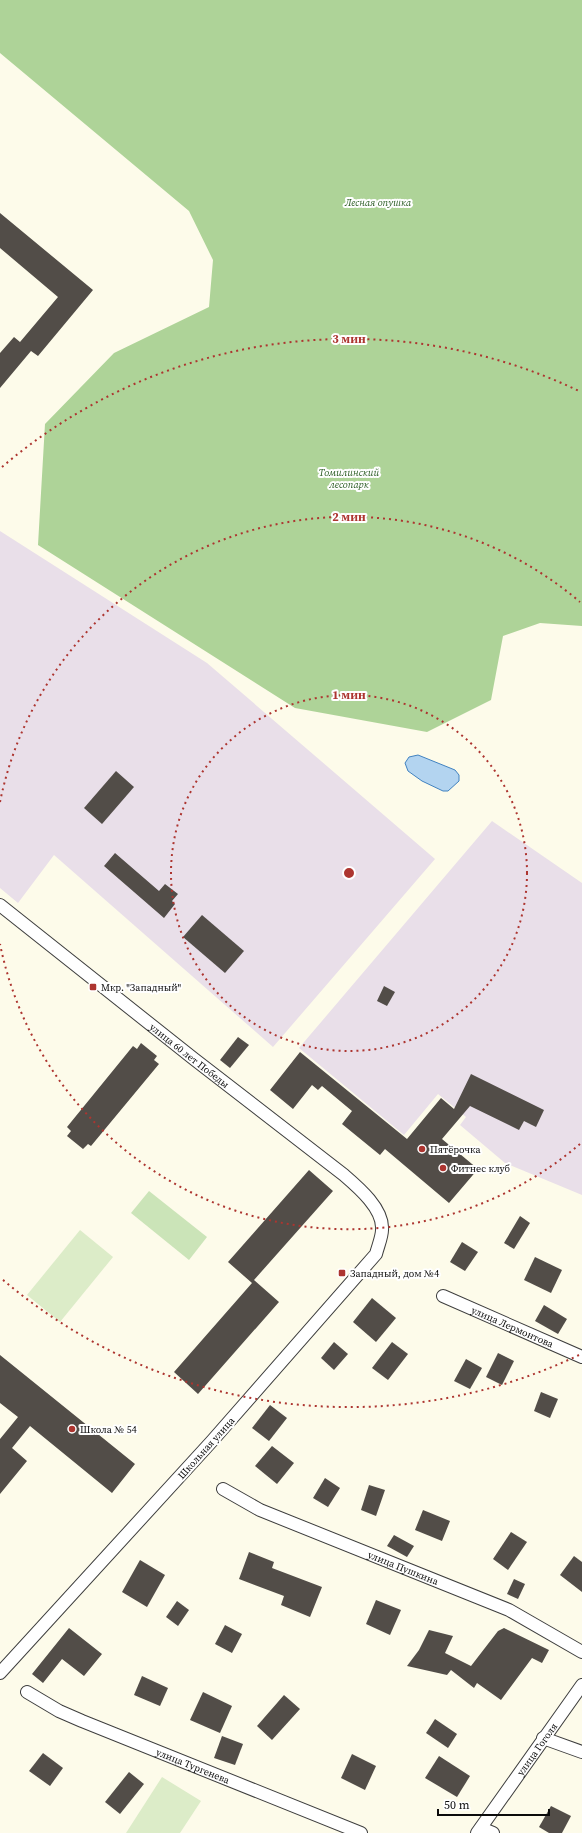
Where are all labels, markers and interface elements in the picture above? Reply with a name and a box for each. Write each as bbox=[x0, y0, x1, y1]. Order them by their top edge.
park label: Лесная опушка bbox=[344, 196, 412, 209]
text: 3 мин bbox=[332, 331, 366, 347]
park label: Томилинский лесопарк bbox=[319, 466, 379, 491]
text: 2 мин bbox=[332, 509, 366, 525]
text: 1 мин bbox=[332, 687, 366, 703]
centre of rings bbox=[342, 866, 356, 880]
place label: Мкр. "Западный" bbox=[101, 981, 181, 994]
marker: Мкр. "Западный" bbox=[88, 982, 98, 992]
street label: улица 60 лет Победы bbox=[147, 1020, 233, 1091]
place label: Пятёрочка bbox=[430, 1143, 481, 1156]
marker: Пятёрочка bbox=[417, 1144, 427, 1154]
place label: Фитнес клуб bbox=[451, 1162, 510, 1175]
marker: Фитнес клуб bbox=[438, 1163, 448, 1173]
place label: Западный, дом №4 bbox=[350, 1267, 439, 1280]
marker: Западный, дом №4 bbox=[337, 1268, 347, 1278]
street label: улица Лермонтова bbox=[470, 1303, 556, 1351]
street label: Школьная улица bbox=[175, 1414, 238, 1482]
place label: Школа № 54 bbox=[80, 1423, 137, 1436]
marker: Школа № 54 bbox=[67, 1424, 77, 1434]
street label: улица Пушкина bbox=[366, 1548, 441, 1588]
street label: улица Гоголя bbox=[513, 1720, 560, 1778]
street label: улица Тургенева bbox=[154, 1745, 233, 1787]
scale bar bbox=[438, 1791, 549, 1817]
text: 50 m bbox=[444, 1797, 470, 1813]

